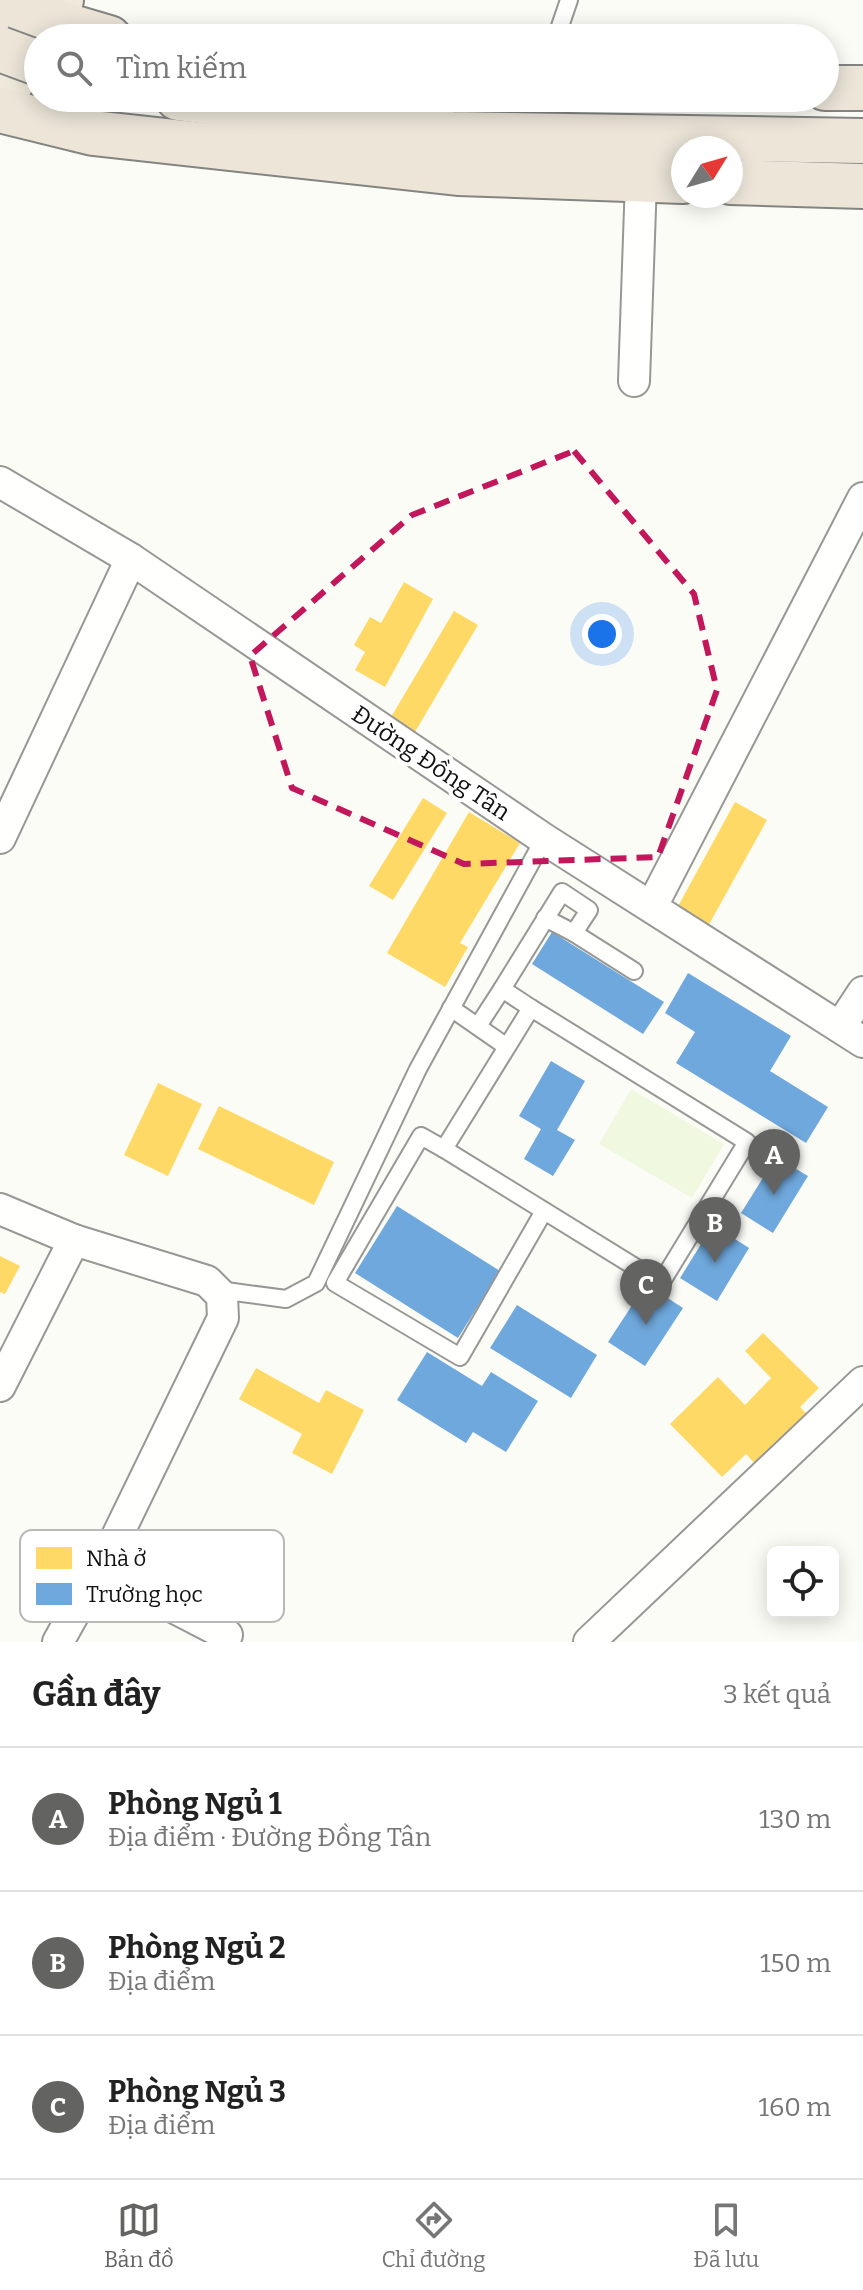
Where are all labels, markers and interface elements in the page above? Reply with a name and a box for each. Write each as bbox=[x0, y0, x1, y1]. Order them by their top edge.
search box bbox=[24, 24, 839, 112]
icon: search bbox=[52, 46, 96, 90]
text: Tìm kiếm bbox=[116, 50, 247, 86]
north arrow bbox=[671, 136, 743, 208]
your location bbox=[582, 614, 622, 654]
street label: Đường Đồng Tân bbox=[347, 700, 515, 826]
pin: A bbox=[748, 1129, 800, 1195]
pin: B bbox=[689, 1197, 741, 1263]
pin: C bbox=[620, 1259, 672, 1325]
legend bbox=[20, 1530, 284, 1622]
text: Nhà ở bbox=[86, 1545, 147, 1572]
map controls bbox=[767, 1546, 839, 1618]
button: locate bbox=[767, 1546, 839, 1618]
text: Trường học bbox=[86, 1581, 203, 1608]
text: Gần đây bbox=[32, 1674, 160, 1715]
text: 3 kết quả bbox=[723, 1679, 831, 1710]
text: Phòng Ngủ 1 bbox=[108, 1786, 282, 1822]
text: A bbox=[49, 1804, 67, 1835]
text: 130 m bbox=[759, 1804, 831, 1835]
text: Địa điểm · Đường Đồng Tân bbox=[108, 1822, 431, 1853]
text: Phòng Ngủ 2 bbox=[108, 1930, 286, 1966]
text: B bbox=[50, 1948, 66, 1979]
text: 150 m bbox=[760, 1948, 831, 1979]
text: Địa điểm bbox=[108, 1966, 215, 1997]
text: Phòng Ngủ 3 bbox=[108, 2074, 286, 2110]
text: C bbox=[50, 2092, 66, 2123]
text: 160 m bbox=[759, 2092, 831, 2123]
text: Địa điểm bbox=[108, 2110, 215, 2141]
tab: Bản đồ bbox=[104, 2198, 174, 2273]
tab: Chỉ đường bbox=[381, 2198, 486, 2273]
tab: Đã lưu bbox=[693, 2198, 759, 2273]

